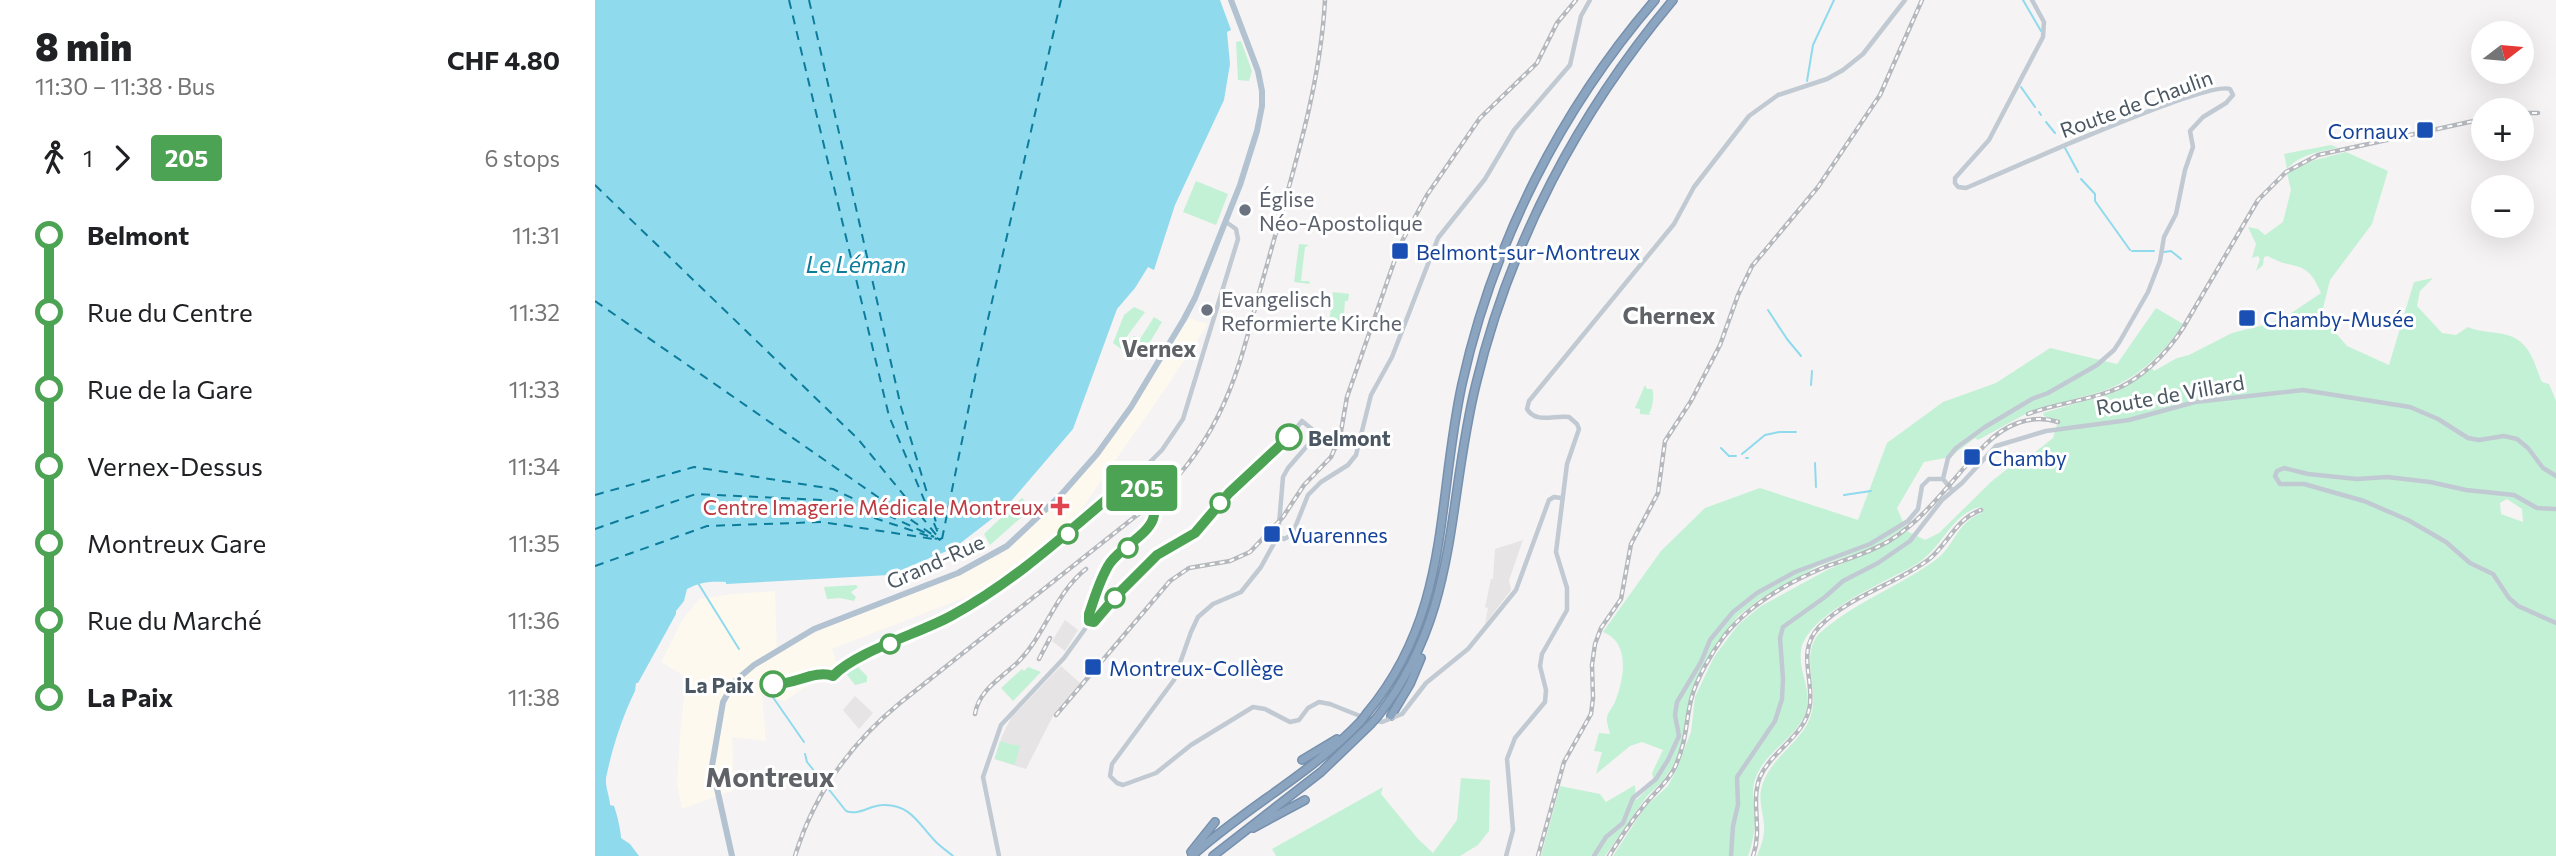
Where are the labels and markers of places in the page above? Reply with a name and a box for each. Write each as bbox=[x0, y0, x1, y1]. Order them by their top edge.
place label: Cornaux bbox=[2328, 118, 2409, 143]
marker: Cornaux bbox=[2415, 120, 2435, 140]
place label: Église Néo-Apostolique bbox=[1259, 186, 1422, 235]
marker: Église Néo-Apostolique bbox=[1237, 202, 1253, 218]
place label: Belmont-sur-Montreux bbox=[1416, 239, 1640, 264]
marker: Belmont-sur-Montreux bbox=[1390, 241, 1410, 261]
place label: Evangelisch Reformierte Kirche bbox=[1221, 286, 1402, 335]
marker: Evangelisch Reformierte Kirche bbox=[1199, 302, 1215, 318]
place label: Chamby-Musée bbox=[2263, 306, 2414, 331]
marker: Chamby-Musée bbox=[2237, 308, 2257, 328]
marker: Belmont bbox=[1276, 424, 1302, 450]
place label: Belmont bbox=[1308, 425, 1391, 450]
place label: Chamby bbox=[1988, 445, 2067, 470]
marker: Chamby bbox=[1962, 447, 1982, 467]
unlabelled marker bbox=[1210, 493, 1230, 513]
place label: Centre Imagerie Médicale Montreux bbox=[703, 494, 1044, 519]
marker: Centre Imagerie Médicale Montreux bbox=[1050, 496, 1070, 516]
place label: Vuarennes bbox=[1288, 522, 1388, 547]
unlabelled marker bbox=[1058, 524, 1078, 544]
marker: Vuarennes bbox=[1262, 524, 1282, 544]
unlabelled marker bbox=[1118, 538, 1138, 558]
unlabelled marker bbox=[1105, 588, 1125, 608]
unlabelled marker bbox=[880, 634, 900, 654]
place label: Montreux-Collège bbox=[1109, 655, 1284, 680]
marker: Montreux-Collège bbox=[1083, 657, 1103, 677]
marker: La Paix bbox=[760, 671, 786, 697]
place label: La Paix bbox=[684, 672, 754, 697]

